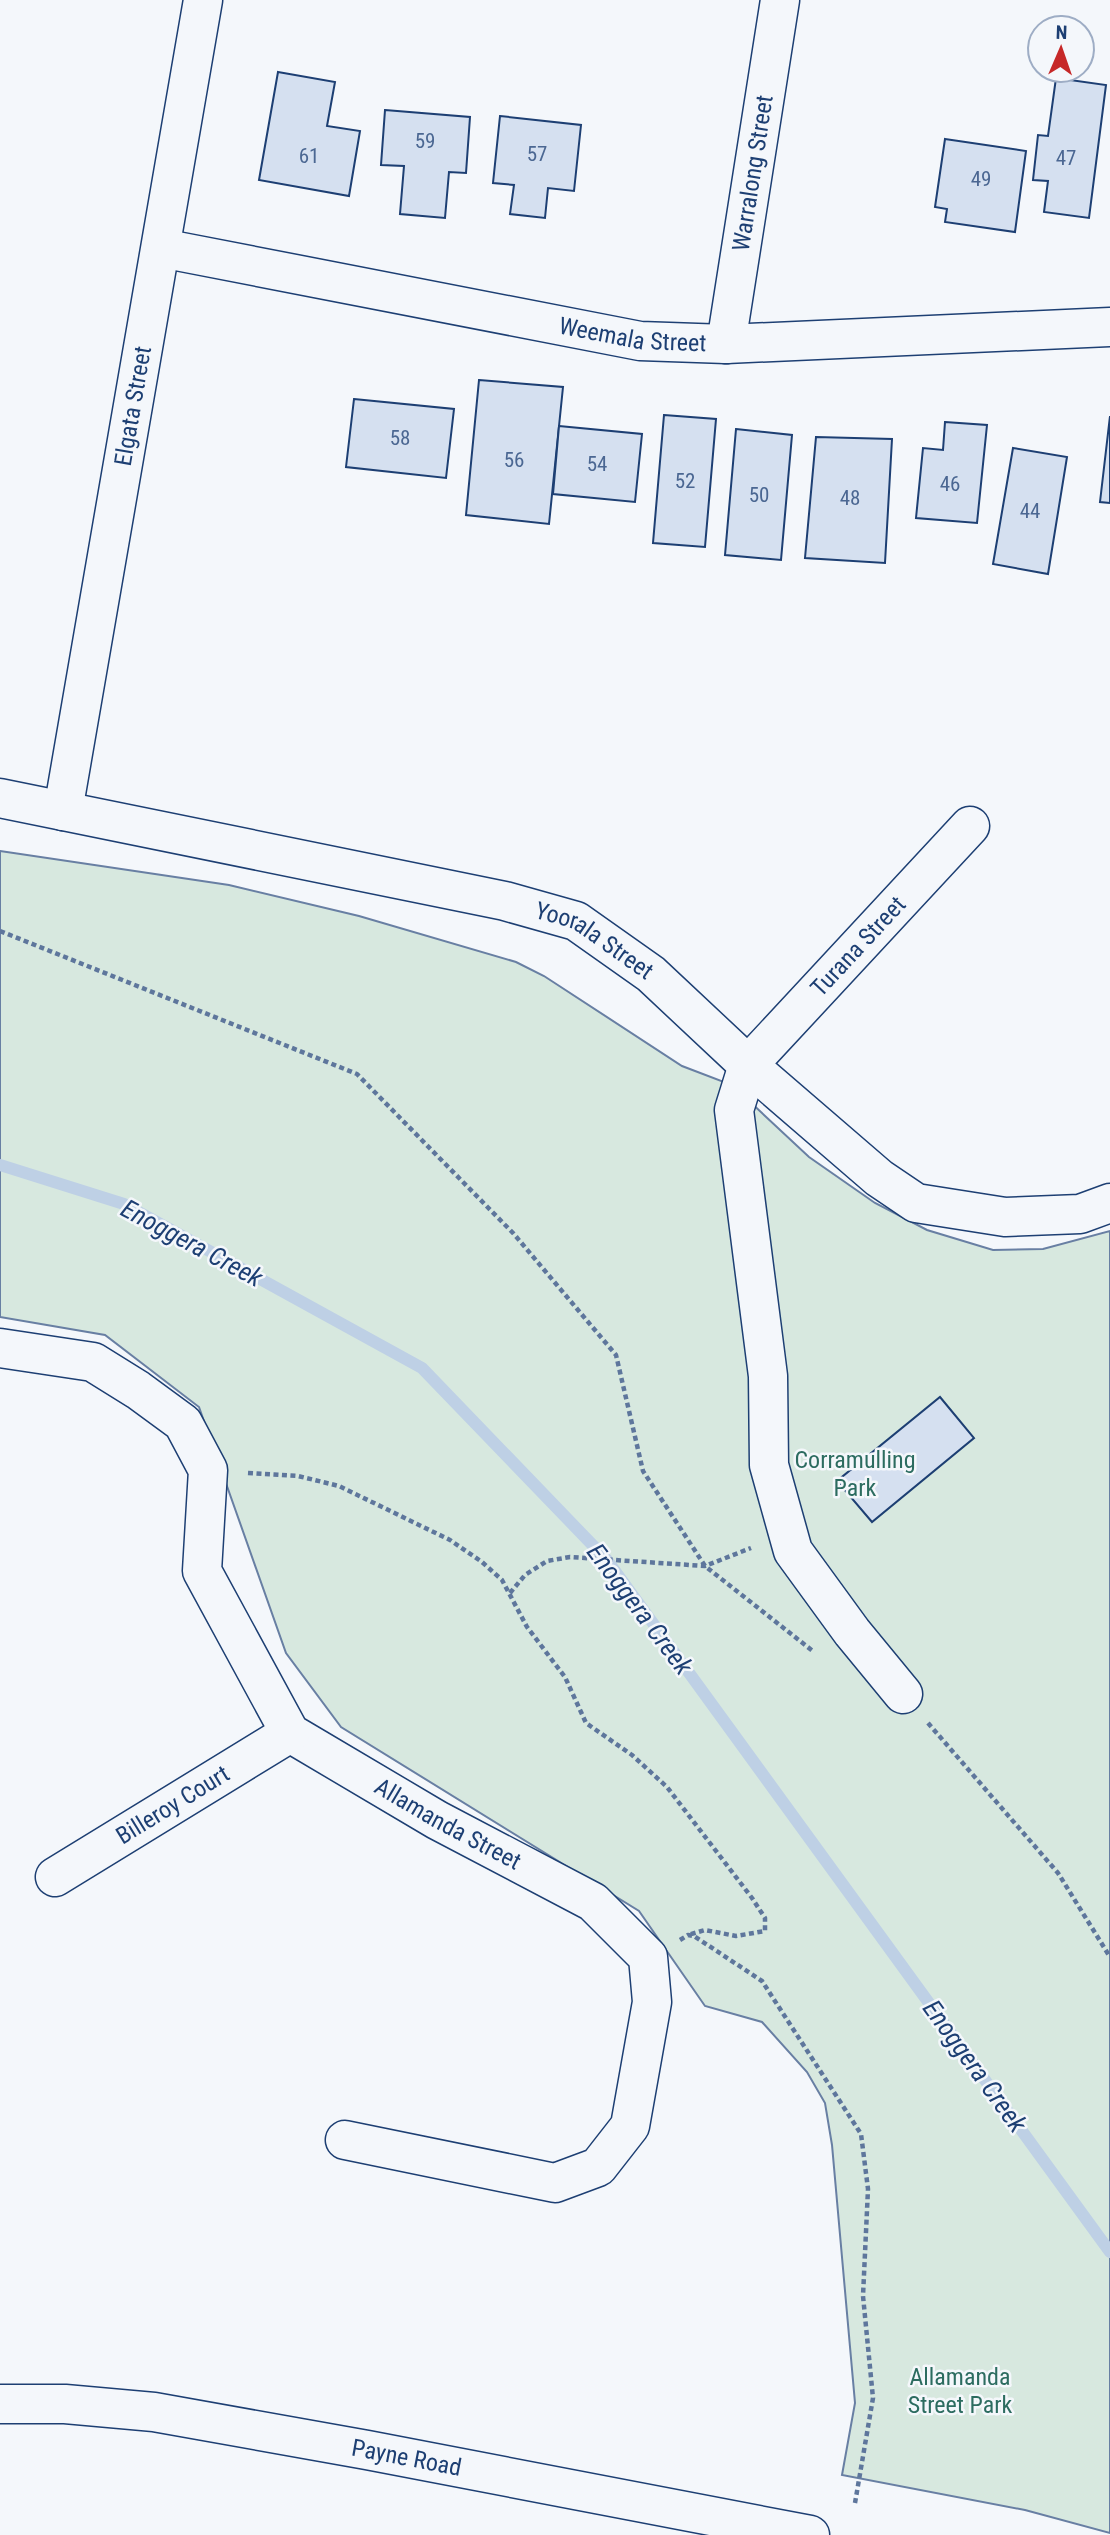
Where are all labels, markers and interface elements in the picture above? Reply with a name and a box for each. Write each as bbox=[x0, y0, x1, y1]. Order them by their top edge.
north arrow bbox=[1026, 14, 1096, 84]
text: N bbox=[1055, 21, 1068, 44]
street label: Warralong Street bbox=[727, 93, 779, 253]
house number: 59 bbox=[415, 129, 435, 153]
house number: 57 bbox=[527, 142, 547, 166]
house number: 61 bbox=[299, 144, 319, 168]
house number: 47 bbox=[1056, 146, 1076, 170]
house number: 49 bbox=[971, 167, 991, 191]
street label: Weemala Street bbox=[556, 312, 707, 357]
street label: Elgata Street bbox=[109, 344, 157, 468]
house number: 58 bbox=[390, 426, 410, 450]
house number: 56 bbox=[504, 448, 524, 472]
house number: 54 bbox=[587, 452, 607, 476]
house number: 52 bbox=[675, 469, 695, 493]
house number: 46 bbox=[940, 472, 960, 496]
house number: 50 bbox=[749, 483, 769, 507]
house number: 48 bbox=[840, 486, 860, 510]
house number: 44 bbox=[1020, 499, 1040, 523]
street label: Turana Street bbox=[805, 891, 911, 1002]
street label: Yoorala Street bbox=[532, 896, 659, 985]
water label: Enoggera Creek bbox=[116, 1193, 268, 1293]
park label: Corramulling Park bbox=[795, 1446, 915, 1502]
water label: Enoggera Creek bbox=[581, 1538, 699, 1681]
street label: Billeroy Court bbox=[111, 1760, 234, 1850]
street label: Allamanda Street bbox=[370, 1772, 526, 1876]
water label: Enoggera Creek bbox=[917, 1994, 1033, 2138]
park label: Allamanda Street Park bbox=[908, 2363, 1012, 2419]
street label: Payne Road bbox=[350, 2434, 464, 2482]

